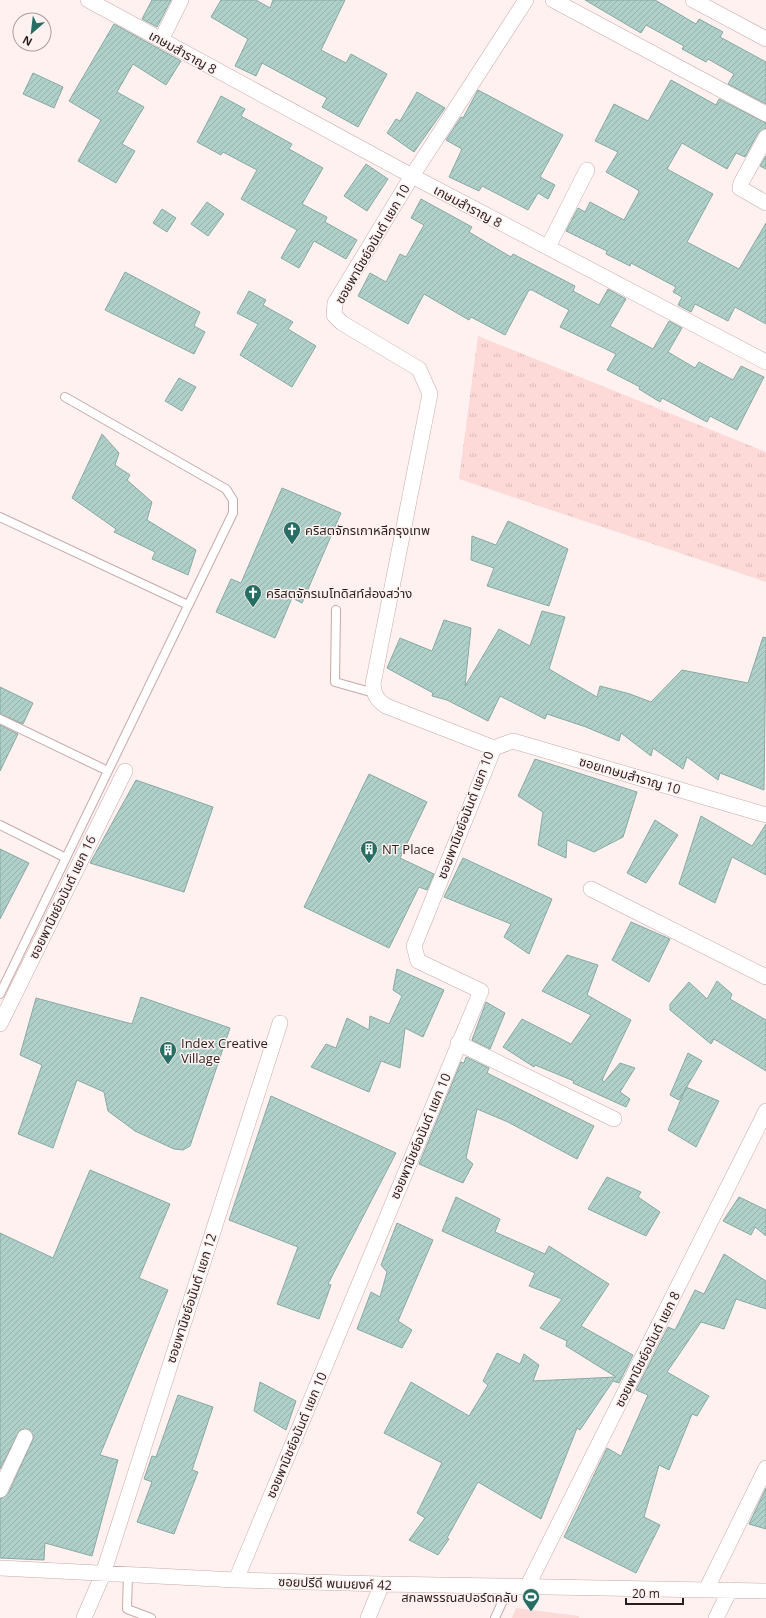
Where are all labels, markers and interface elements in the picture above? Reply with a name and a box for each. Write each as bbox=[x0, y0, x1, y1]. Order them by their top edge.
north arrow bbox=[12, 12, 52, 52]
street label: เกษมสำราญ 8 bbox=[146, 26, 220, 78]
text: N bbox=[20, 33, 35, 50]
street label: เกษมสำราญ 8 bbox=[431, 180, 505, 232]
street label: ซอยพานิชย์อนันต์ แยก 10 bbox=[330, 181, 414, 307]
church icon: คริสตจักรเกาหลีกรุงเทพ bbox=[282, 520, 302, 545]
place label: คริสตจักรเกาหลีกรุงเทพ bbox=[305, 521, 430, 539]
church icon: คริสตจักรเมโทดิสท์ส่องสว่าง bbox=[243, 583, 263, 608]
place label: คริสตจักรเมโทดิสท์ส่องสว่าง bbox=[266, 584, 412, 602]
street label: ซอยพานิชย์อนันต์ แยก 10 bbox=[432, 749, 498, 881]
street label: ซอยเกษมสำราญ 10 bbox=[577, 752, 683, 798]
street label: ซอยพานิชย์อนันต์ แยก 16 bbox=[24, 832, 100, 962]
building icon: NT Place bbox=[359, 839, 379, 864]
place label: NT Place bbox=[382, 840, 434, 858]
place label: Index Creative Village bbox=[181, 1034, 268, 1067]
building icon: Index Creative Village bbox=[158, 1040, 178, 1065]
street label: ซอยพานิชย์อนันต์ แยก 10 bbox=[385, 1070, 455, 1202]
street label: ซอยพานิชย์อนันต์ แยก 12 bbox=[162, 1231, 220, 1365]
street label: ซอยพานิชย์อนันต์ แยก 8 bbox=[610, 1288, 684, 1410]
street label: ซอยพานิชย์อนันต์ แยก 10 bbox=[261, 1369, 331, 1501]
street label: ซอยปรีดี พนมยงค์ 42 bbox=[278, 1572, 392, 1594]
scale bar bbox=[626, 1580, 683, 1606]
text: 20 m bbox=[632, 1585, 660, 1602]
sports icon: สกลพรรณสปอร์ตคลับ bbox=[521, 1587, 541, 1612]
place label: สกลพรรณสปอร์ตคลับ bbox=[401, 1588, 518, 1606]

